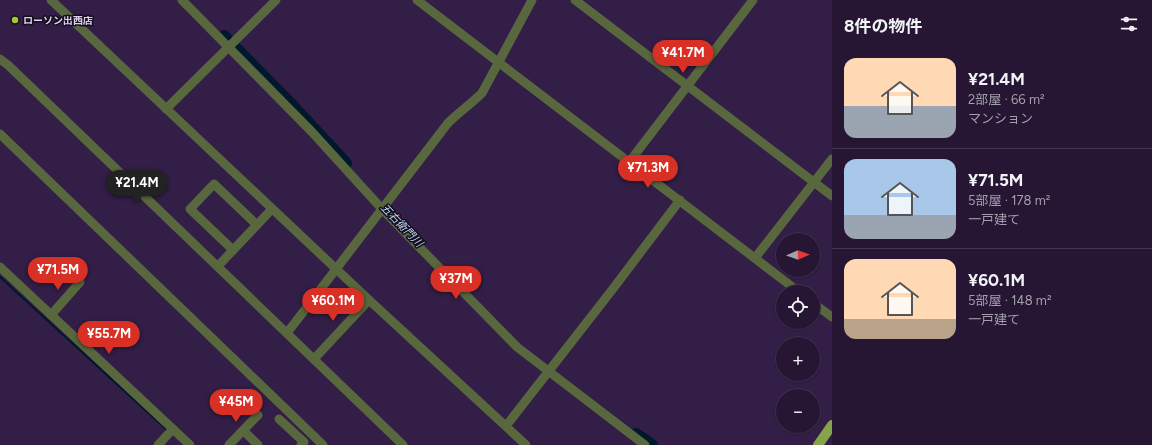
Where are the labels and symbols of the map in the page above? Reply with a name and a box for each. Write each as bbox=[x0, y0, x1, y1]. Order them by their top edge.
place label: ローソン出西店 bbox=[23, 14, 93, 27]
marker: ローソン出西店 bbox=[10, 15, 20, 25]
pin: ¥41.7M bbox=[650, 40, 716, 74]
pin: ¥71.3M bbox=[615, 155, 681, 189]
pin: ¥21.4M bbox=[104, 170, 170, 204]
water label: 五右衛門川 bbox=[378, 201, 426, 250]
north arrow bbox=[776, 233, 820, 277]
pin: ¥71.5M bbox=[25, 257, 91, 291]
pin: ¥37M bbox=[432, 266, 480, 300]
pin: ¥60.1M bbox=[300, 288, 366, 322]
pin: ¥55.7M bbox=[76, 321, 142, 355]
pin: ¥45M bbox=[212, 389, 260, 423]

